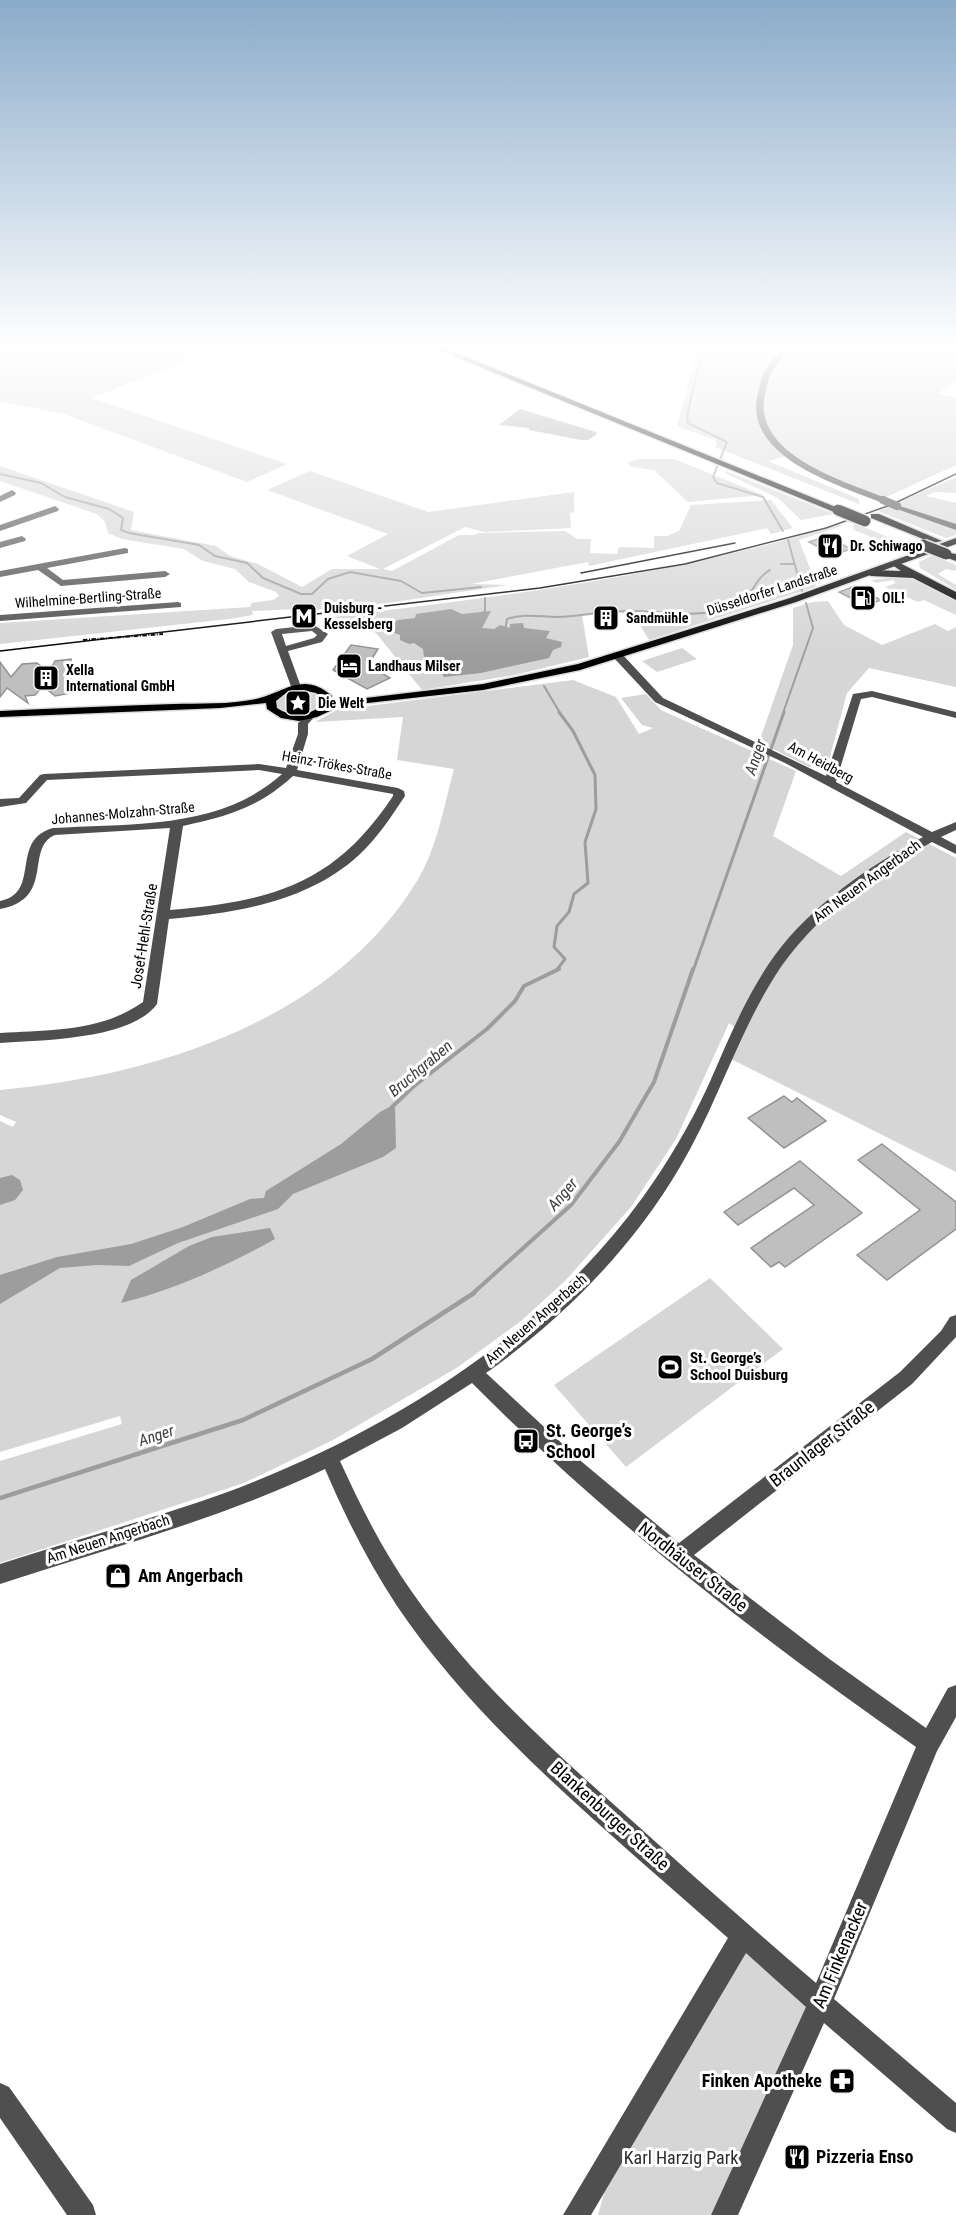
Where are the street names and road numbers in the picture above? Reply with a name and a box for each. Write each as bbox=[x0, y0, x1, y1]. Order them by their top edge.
street label: Düsseldorfer Landstraße bbox=[705, 561, 840, 619]
street label: Wilhelmine-Bertling-Straße bbox=[14, 585, 162, 611]
street label: Am Heidberg bbox=[786, 738, 856, 786]
street label: Heinz-Trökes-Straße bbox=[281, 747, 394, 783]
street label: Johannes-Molzahn-Straße bbox=[51, 799, 196, 827]
street label: Am Neuen Angerbach bbox=[810, 836, 924, 926]
street label: Josef-Hehl-Straße bbox=[127, 882, 161, 990]
street label: Am Neuen Angerbach bbox=[482, 1270, 590, 1368]
street label: Braunlager Straße bbox=[765, 1396, 878, 1491]
street label: Am Neuen Angerbach bbox=[44, 1511, 172, 1567]
street label: Nordhäuser Straße bbox=[634, 1517, 752, 1616]
street label: Blankenburger Straße bbox=[547, 1757, 674, 1874]
street label: Am Finkenacker bbox=[808, 1898, 872, 2011]

